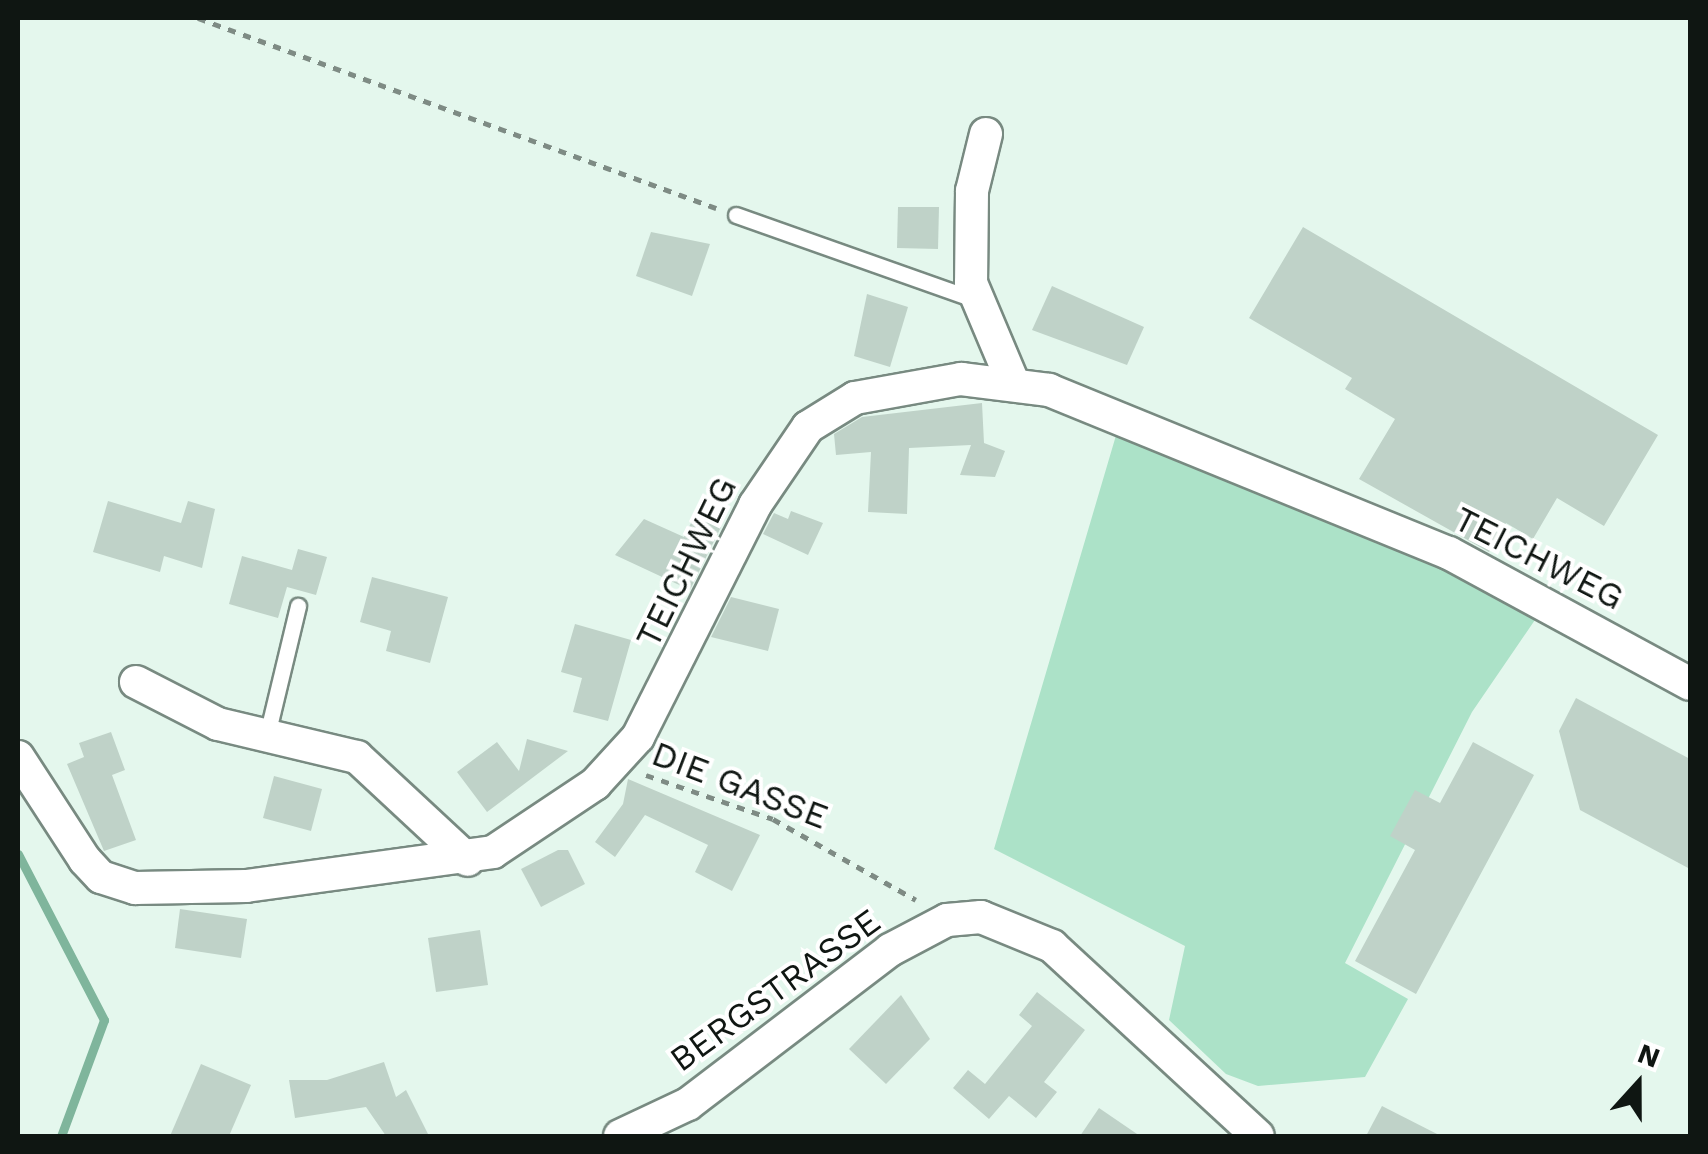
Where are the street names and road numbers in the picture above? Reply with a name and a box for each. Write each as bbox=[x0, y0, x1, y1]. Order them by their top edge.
street label: TEICHWEG bbox=[627, 470, 745, 654]
street label: TEICHWEG bbox=[1447, 497, 1631, 619]
street label: DIE GASSE bbox=[646, 732, 834, 838]
street label: BERGSTRASSE bbox=[662, 900, 888, 1080]

